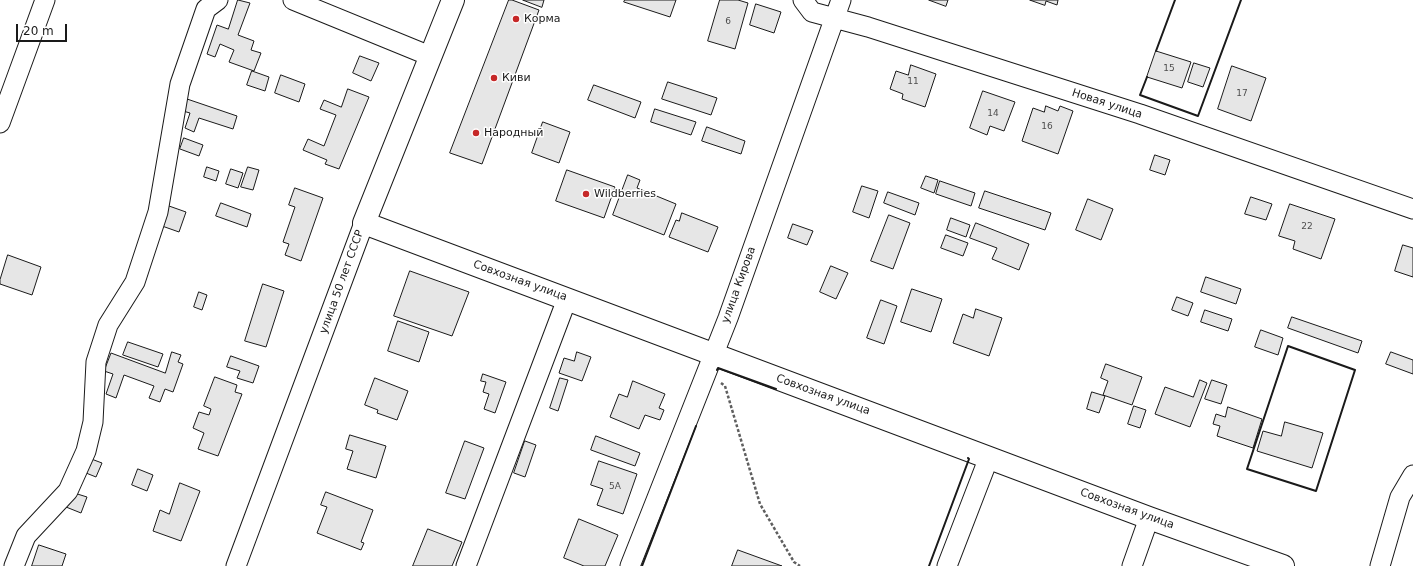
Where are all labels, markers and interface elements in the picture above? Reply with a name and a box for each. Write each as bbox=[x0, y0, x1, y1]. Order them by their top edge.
place label: Корма bbox=[524, 12, 561, 26]
marker: Корма bbox=[511, 14, 521, 24]
scale bar bbox=[18, 16, 69, 42]
house number: 6 bbox=[725, 17, 731, 27]
text: 20 m bbox=[23, 24, 54, 38]
house number: 15 bbox=[1163, 64, 1175, 74]
place label: Киви bbox=[502, 71, 531, 85]
marker: Киви bbox=[489, 73, 499, 83]
house number: 11 bbox=[907, 77, 919, 87]
street label: Новая улица bbox=[1070, 86, 1144, 122]
house number: 17 bbox=[1236, 89, 1248, 99]
house number: 14 bbox=[987, 109, 999, 119]
house number: 16 bbox=[1041, 122, 1053, 132]
place label: Народный bbox=[484, 126, 543, 140]
marker: Народный bbox=[471, 128, 481, 138]
place label: Wildberries bbox=[594, 187, 656, 201]
marker: Wildberries bbox=[581, 189, 591, 199]
house number: 22 bbox=[1301, 222, 1313, 232]
street label: улица 50 лет СССР bbox=[317, 228, 367, 336]
street label: улица Кирова bbox=[719, 245, 759, 325]
street label: Совхозная улица bbox=[471, 258, 569, 304]
street label: Совхозная улица bbox=[774, 372, 872, 418]
house number: 5А bbox=[609, 482, 621, 492]
street label: Совхозная улица bbox=[1078, 486, 1176, 532]

